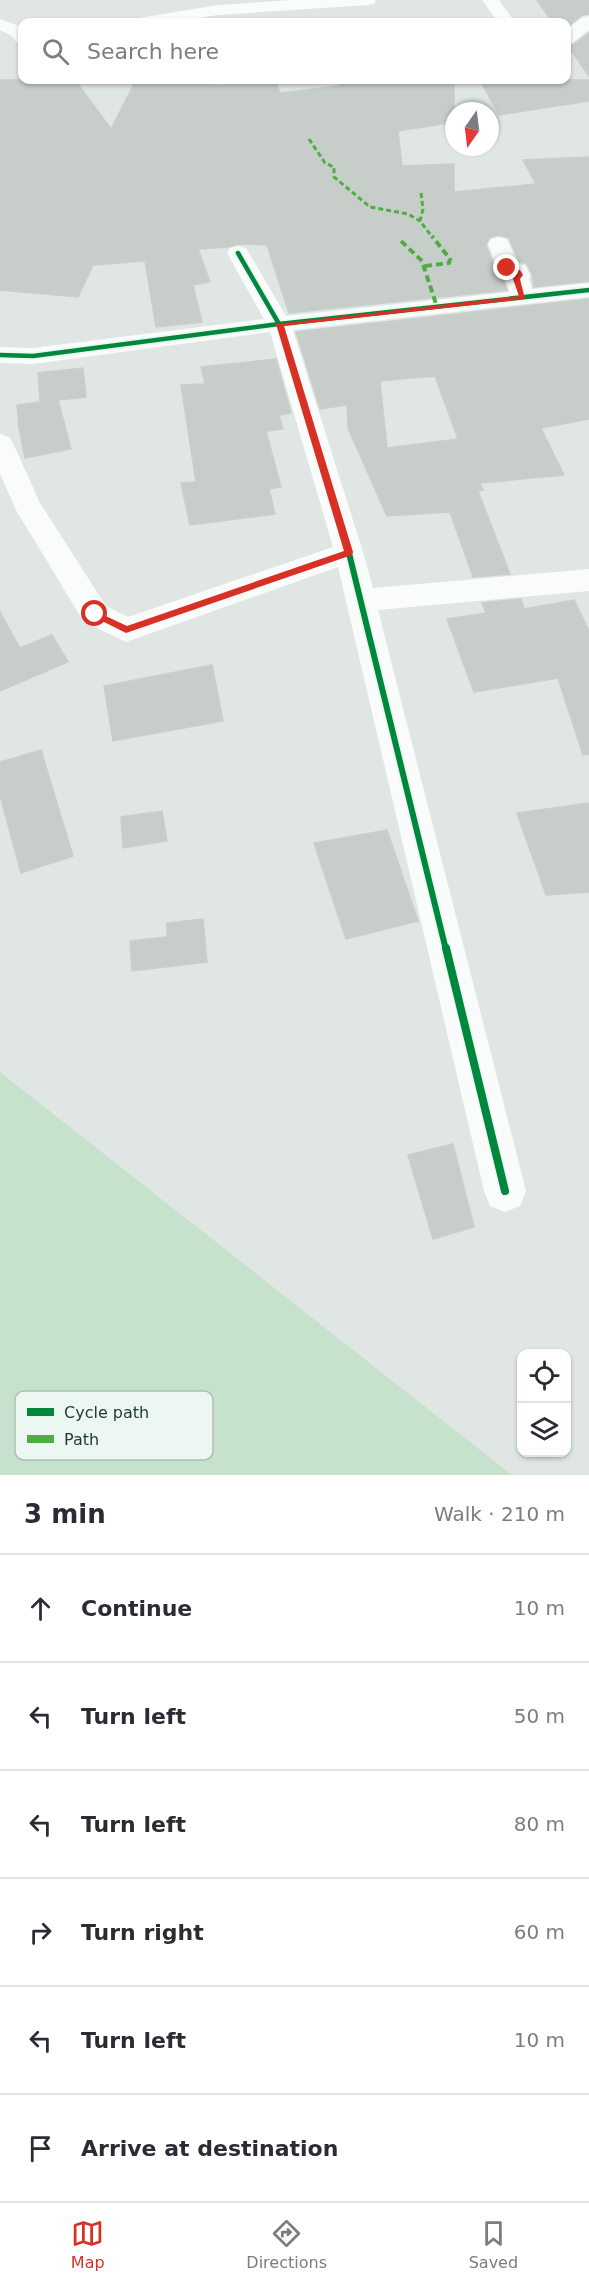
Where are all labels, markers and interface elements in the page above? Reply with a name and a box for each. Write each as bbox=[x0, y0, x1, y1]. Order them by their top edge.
search box bbox=[18, 18, 571, 84]
icon: search bbox=[39, 35, 72, 68]
text: Search here bbox=[87, 39, 219, 64]
north arrow bbox=[445, 102, 499, 156]
route end bbox=[493, 254, 519, 280]
route start bbox=[81, 600, 107, 626]
map controls bbox=[517, 1349, 571, 1457]
button: locate bbox=[517, 1349, 571, 1403]
legend bbox=[15, 1391, 213, 1460]
text: Cycle path bbox=[64, 1403, 149, 1422]
button: layers bbox=[517, 1403, 571, 1457]
text: Path bbox=[64, 1430, 99, 1449]
text: 3 min bbox=[24, 1499, 106, 1529]
text: Walk · 210 m bbox=[434, 1502, 565, 1526]
icon: ahead bbox=[24, 1592, 57, 1625]
text: Continue bbox=[81, 1596, 192, 1621]
text: 10 m bbox=[514, 1596, 565, 1620]
icon: left bbox=[24, 1700, 57, 1733]
text: Turn left bbox=[81, 1704, 186, 1729]
text: 50 m bbox=[514, 1704, 565, 1728]
icon: left bbox=[24, 1808, 57, 1841]
text: Turn left bbox=[81, 1812, 186, 1837]
text: 80 m bbox=[514, 1812, 565, 1836]
icon: right bbox=[24, 1916, 57, 1949]
text: Turn right bbox=[81, 1920, 204, 1945]
text: 60 m bbox=[514, 1920, 565, 1944]
icon: left bbox=[24, 2024, 57, 2057]
text: Turn left bbox=[81, 2028, 186, 2053]
text: 10 m bbox=[514, 2028, 565, 2052]
icon: arrive bbox=[24, 2132, 57, 2165]
text: Arrive at destination bbox=[81, 2136, 338, 2161]
tab: Map bbox=[71, 2217, 105, 2272]
tab: Directions bbox=[246, 2217, 327, 2272]
tab: Saved bbox=[469, 2217, 518, 2272]

